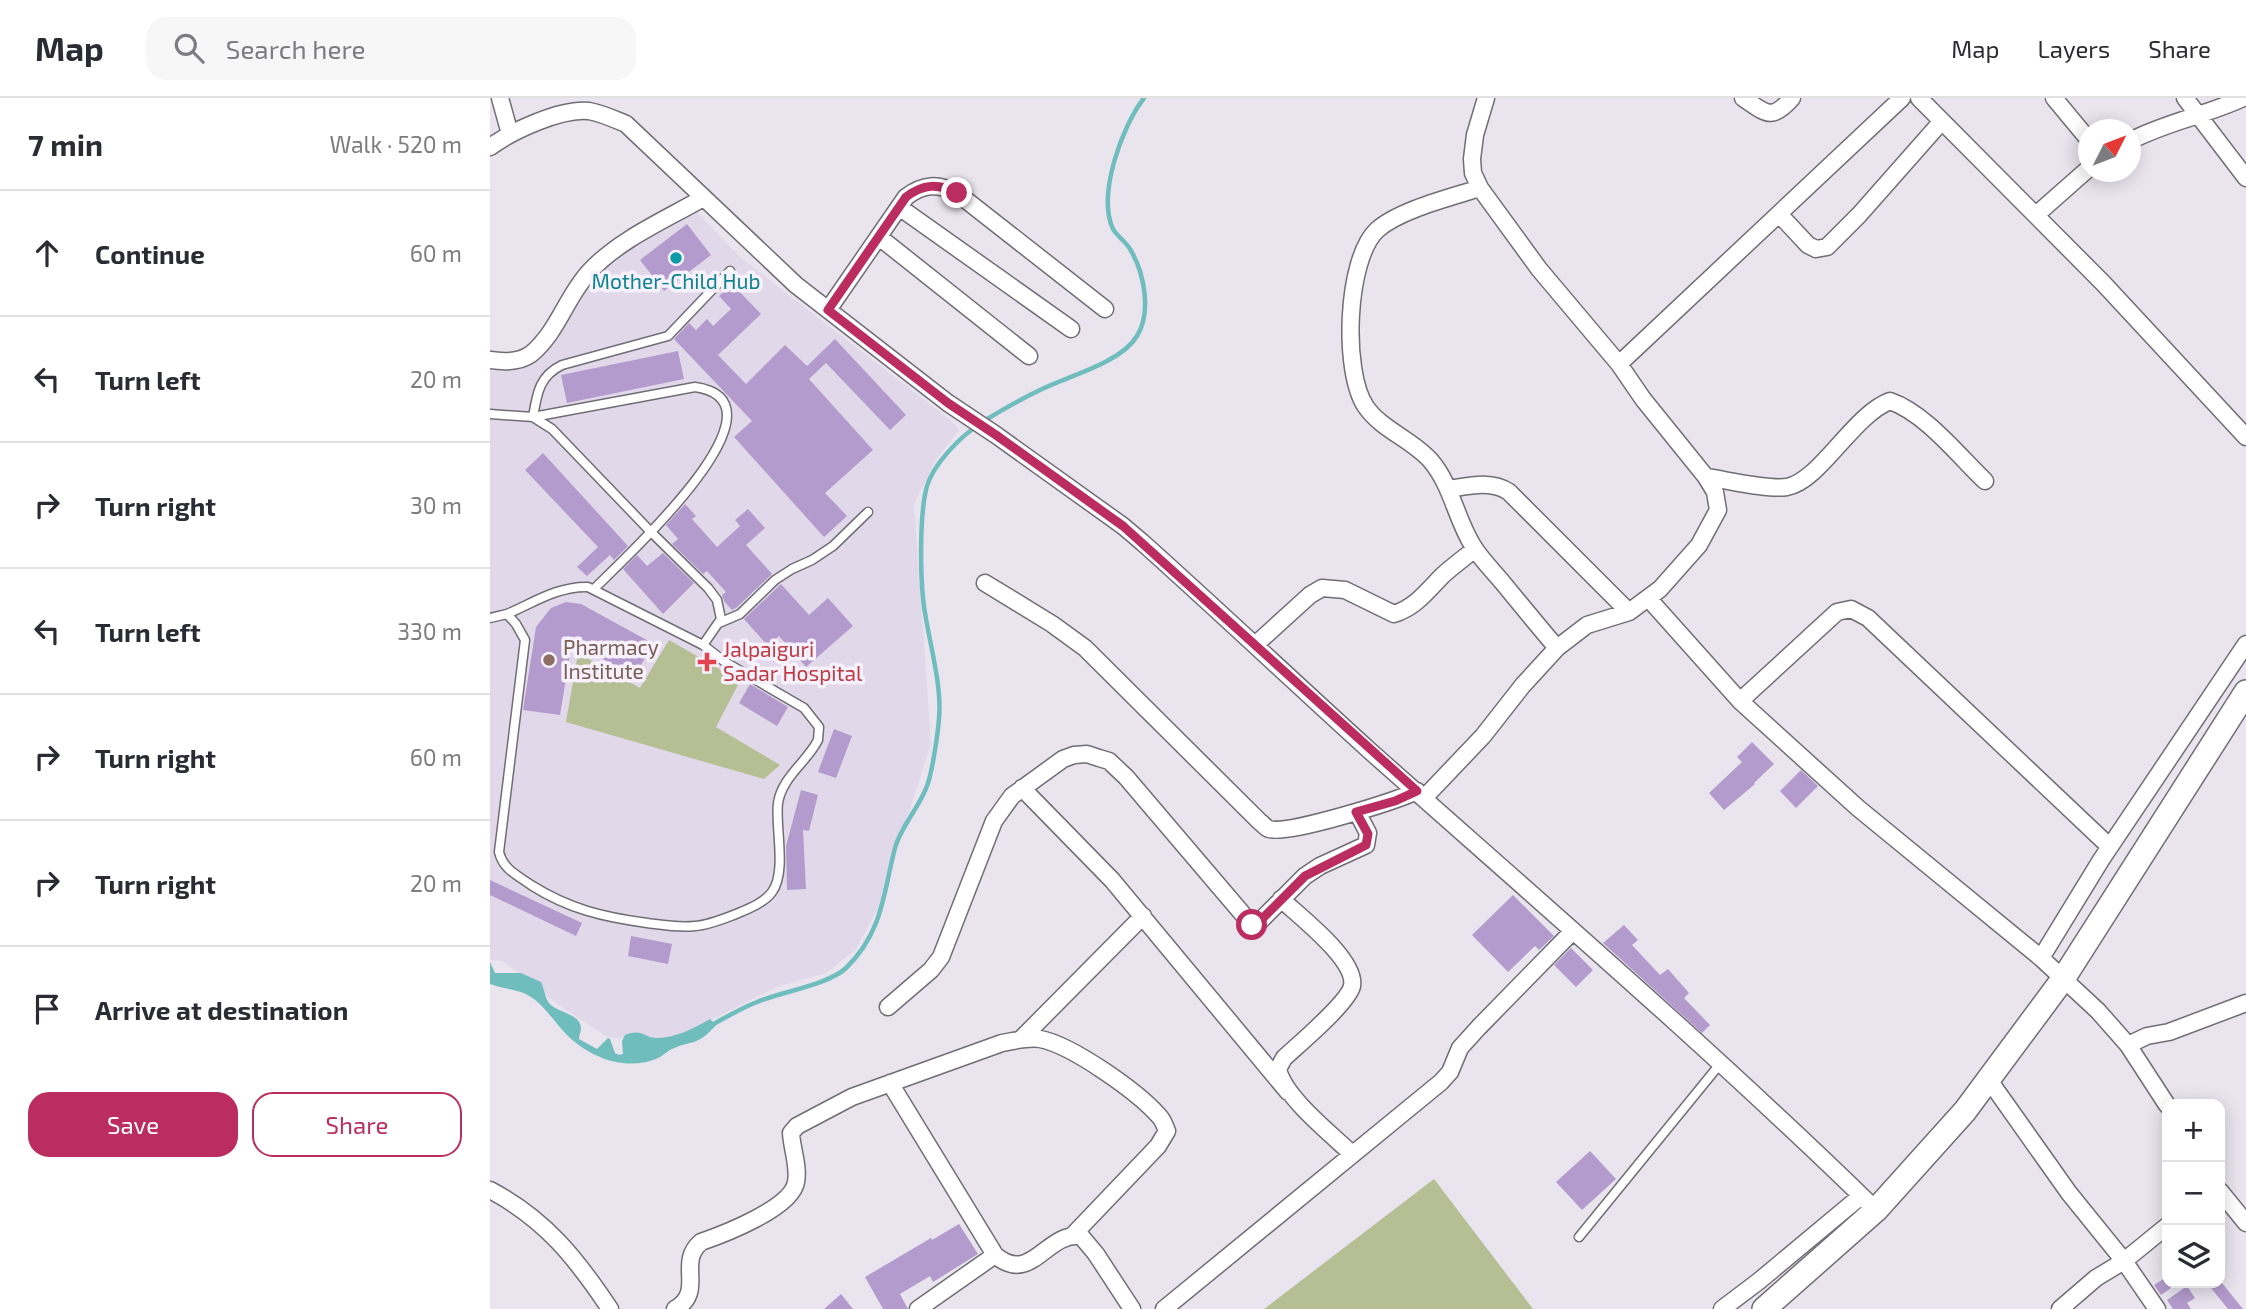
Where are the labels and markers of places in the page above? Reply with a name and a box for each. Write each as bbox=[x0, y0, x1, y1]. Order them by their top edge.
marker: Mother-Child Hub bbox=[668, 250, 684, 266]
place label: Mother-Child Hub bbox=[592, 268, 761, 293]
place label: Pharmacy Institute bbox=[563, 634, 659, 683]
place label: Jalpaiguri Sadar Hospital bbox=[723, 636, 863, 685]
marker: Pharmacy Institute bbox=[541, 652, 557, 668]
marker: Jalpaiguri Sadar Hospital bbox=[697, 652, 717, 672]

